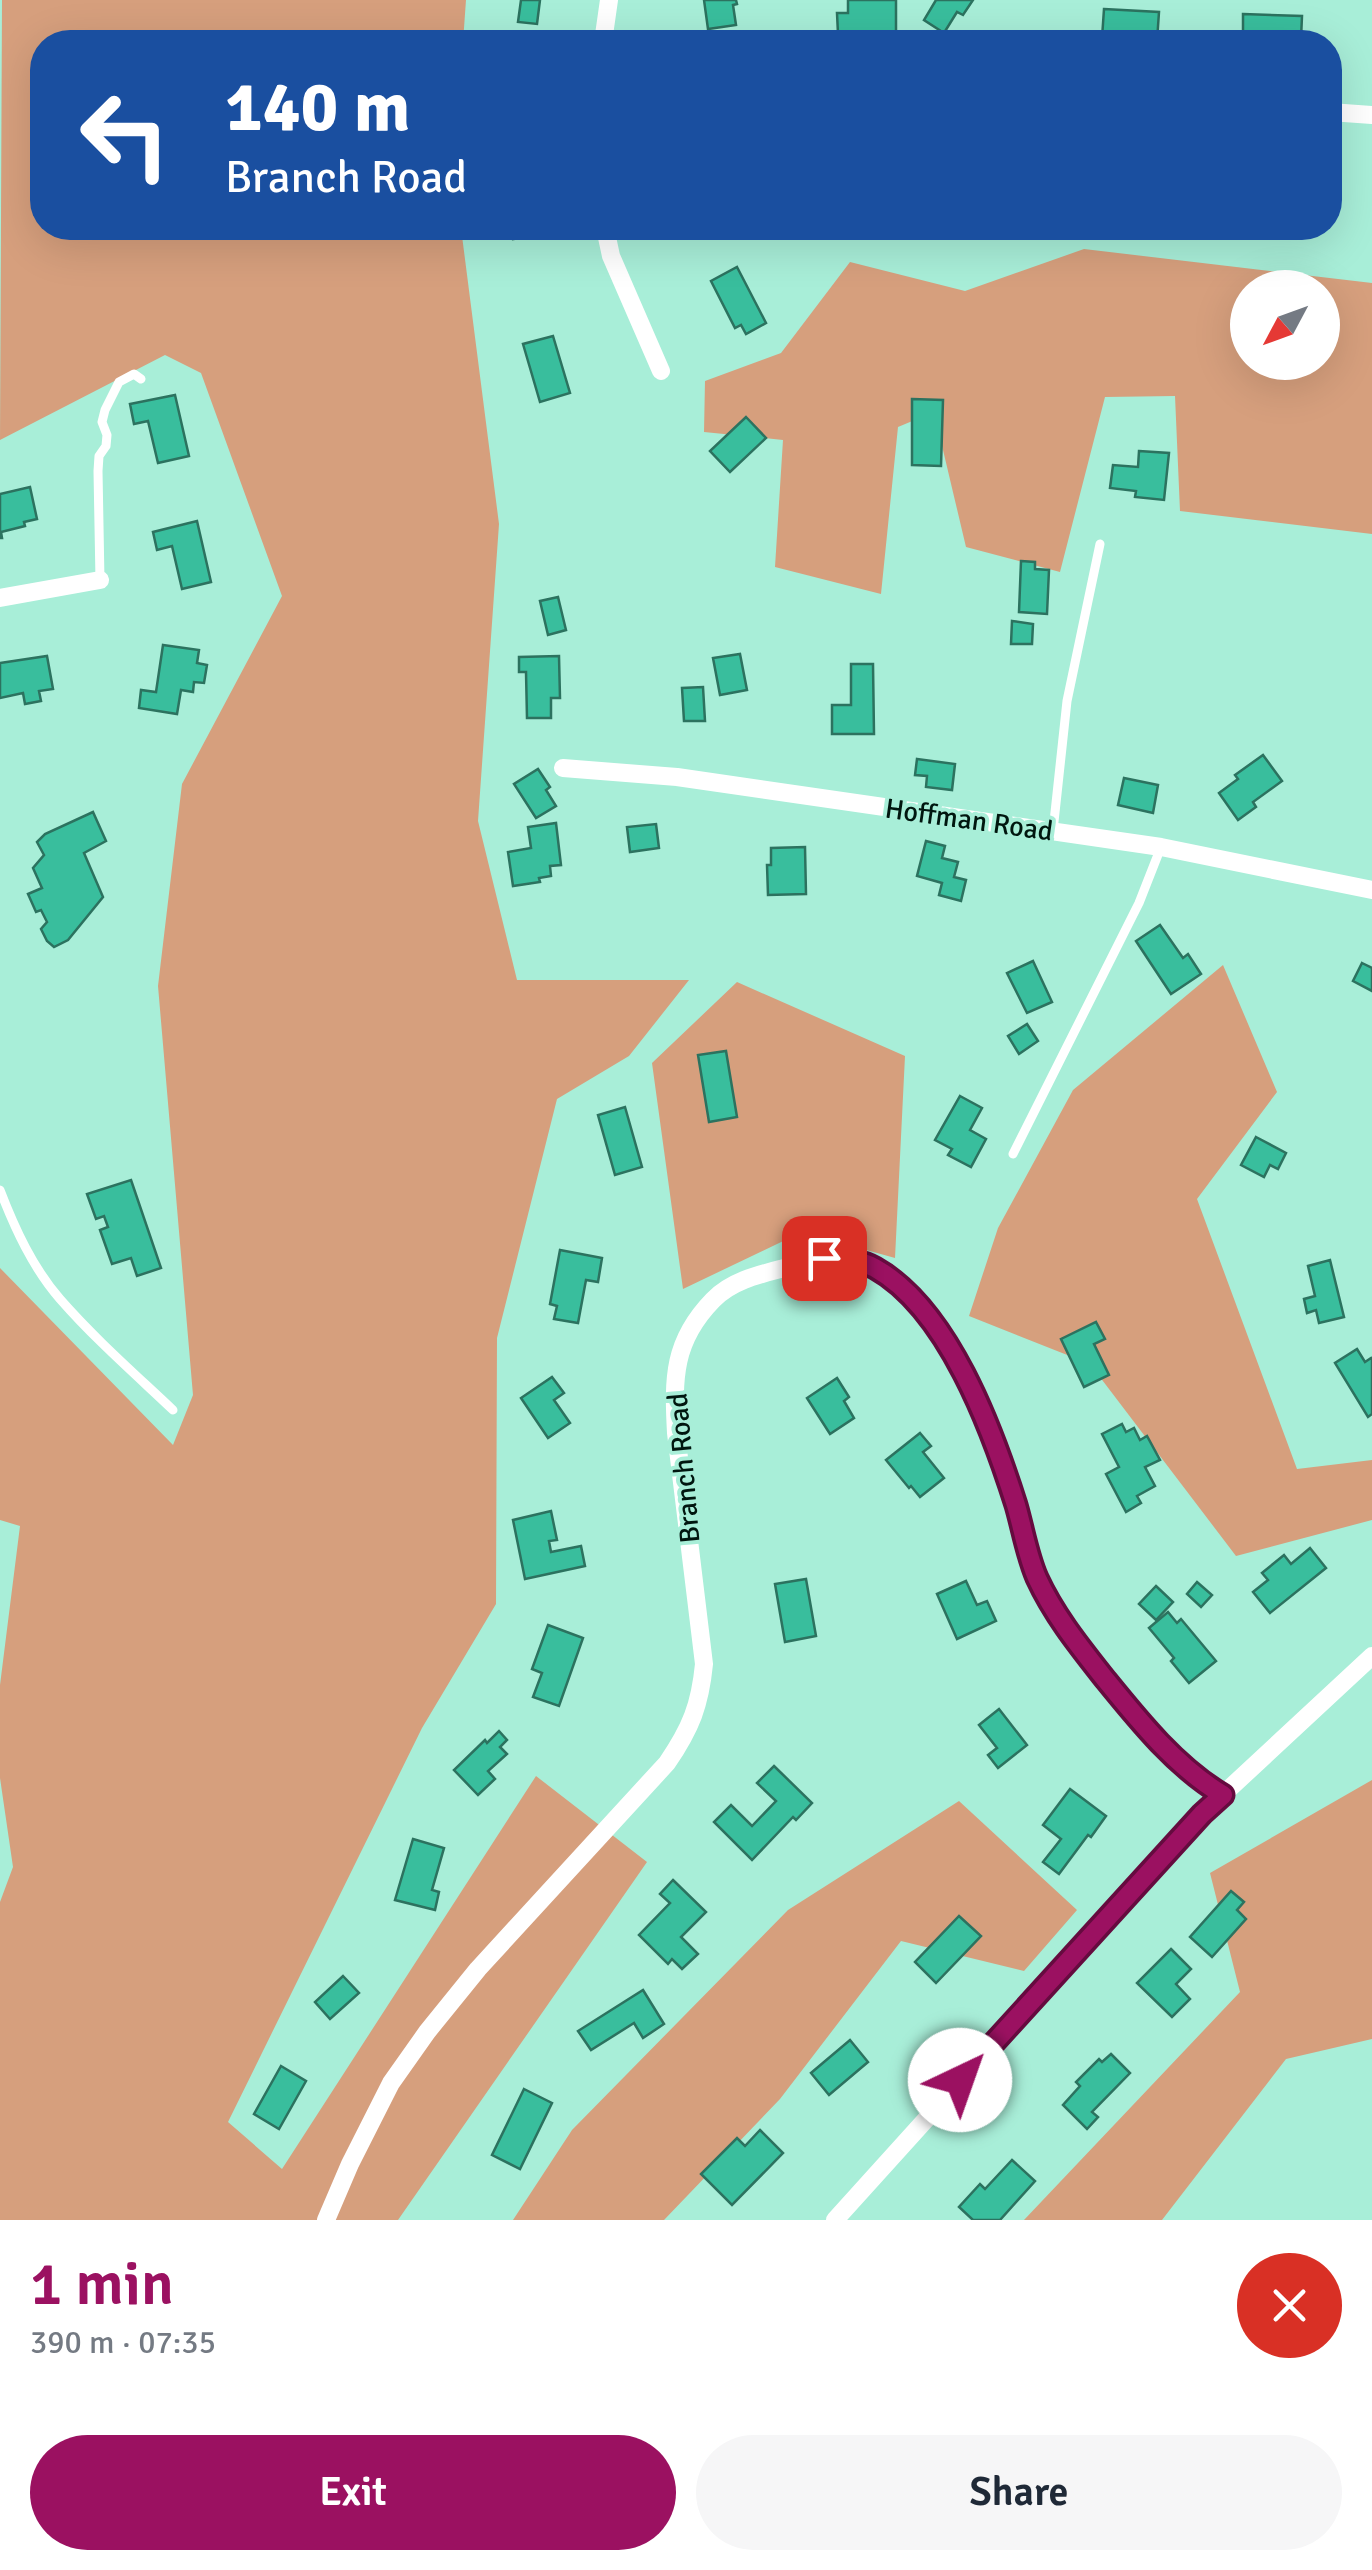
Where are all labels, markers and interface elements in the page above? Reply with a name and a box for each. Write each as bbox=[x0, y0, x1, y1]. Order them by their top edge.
text: 140 m bbox=[225, 64, 410, 150]
icon: left bbox=[60, 70, 190, 200]
text: Branch Road bbox=[225, 150, 467, 205]
north arrow bbox=[1230, 270, 1340, 380]
map controls bbox=[1230, 270, 1340, 380]
street label: Hoffman Road bbox=[883, 791, 1055, 849]
pin bbox=[782, 1216, 867, 1301]
icon: arrive bbox=[797, 1231, 852, 1286]
street label: Branch Road bbox=[660, 1391, 707, 1544]
position arrow bbox=[908, 2028, 1012, 2132]
text: 1 min bbox=[30, 2248, 174, 2322]
button: close bbox=[1237, 2253, 1342, 2358]
text: 390 m · 07:35 bbox=[30, 2323, 216, 2362]
button: Exit bbox=[30, 2435, 676, 2550]
button: Share bbox=[696, 2435, 1342, 2550]

